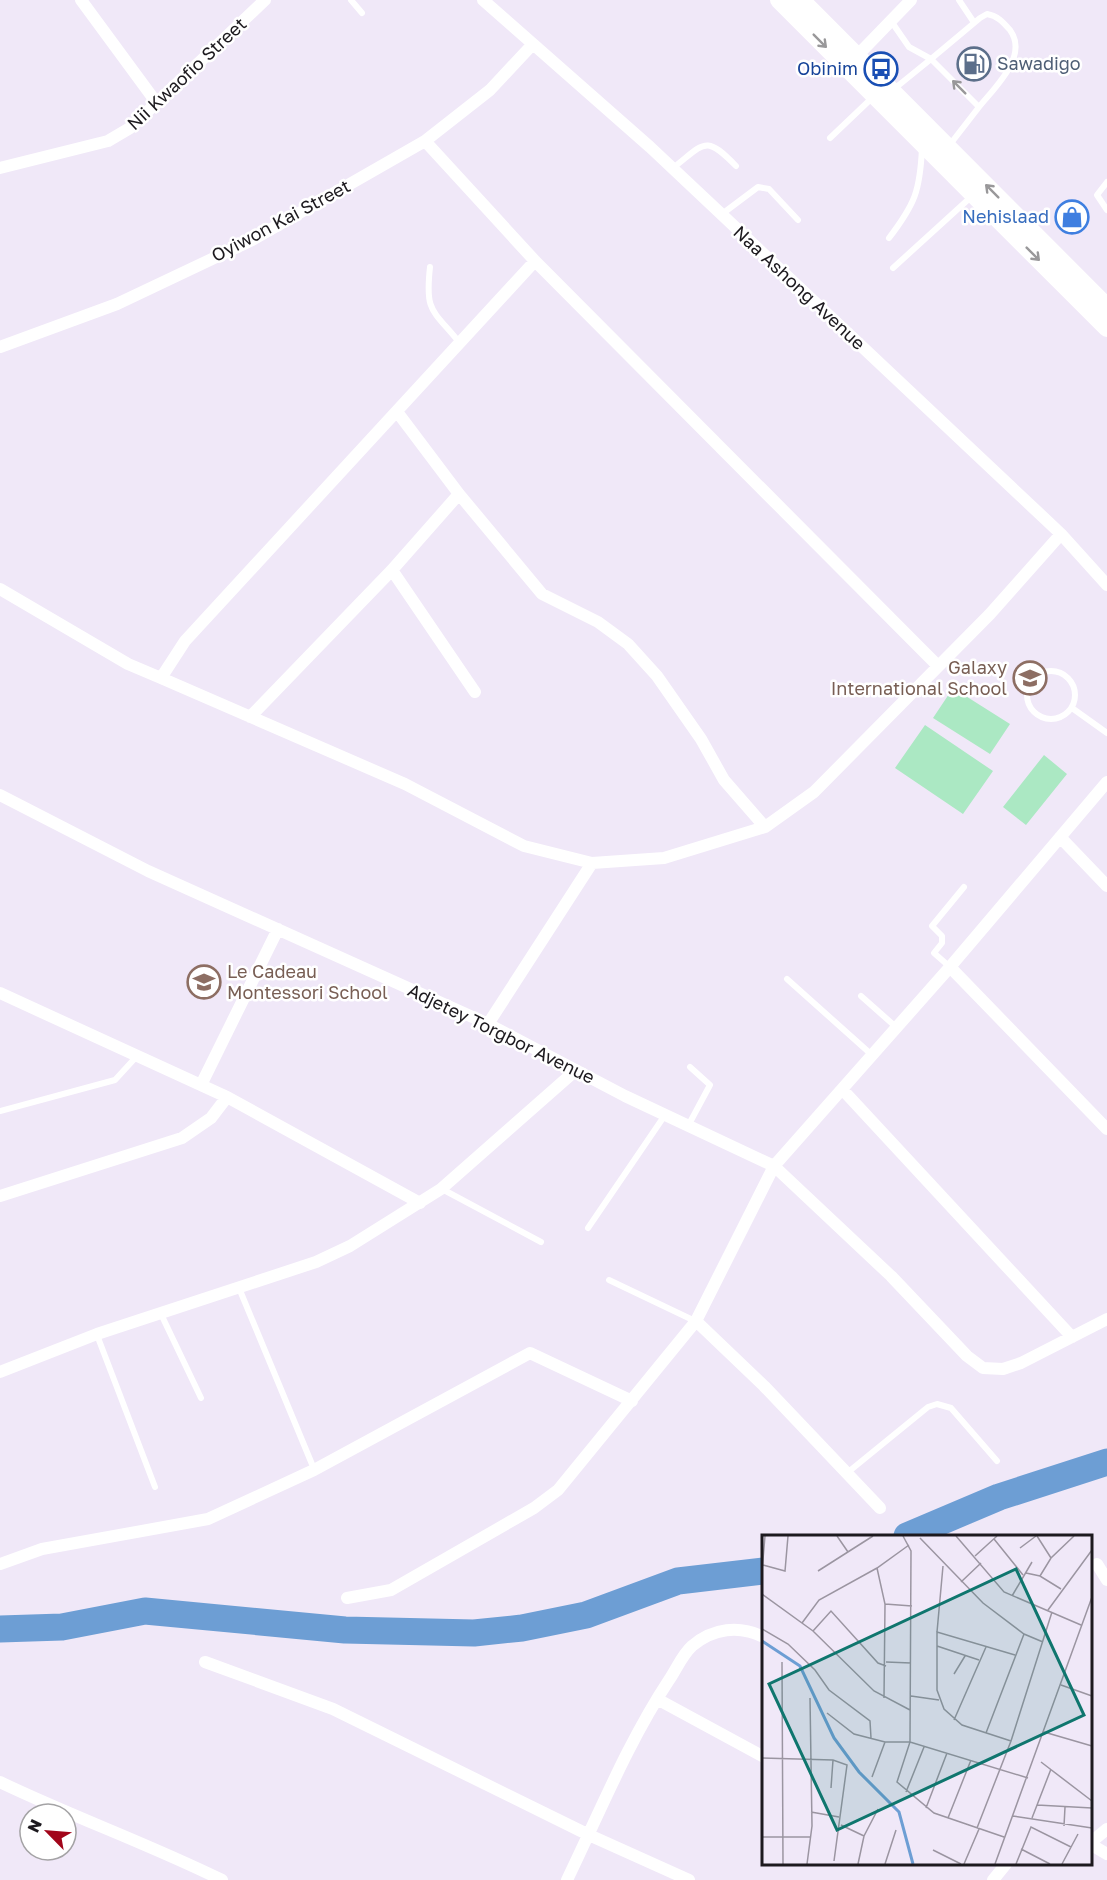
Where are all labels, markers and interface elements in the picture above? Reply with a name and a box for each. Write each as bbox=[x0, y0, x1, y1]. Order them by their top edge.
street label: Nii Kwaofio Street bbox=[122, 12, 250, 134]
one-way arrow bbox=[813, 34, 828, 49]
fuel station icon: Sawadigo bbox=[956, 46, 992, 82]
bus stop icon: Obinim bbox=[863, 51, 899, 87]
place label: Sawadigo bbox=[997, 52, 1081, 74]
place label: Obinim bbox=[797, 57, 858, 79]
one-way arrow bbox=[952, 79, 967, 94]
street label: Oyiwon Kai Street bbox=[207, 174, 354, 266]
one-way arrow bbox=[984, 184, 999, 199]
shop icon: Nehislaad bbox=[1054, 199, 1090, 235]
place label: Nehislaad bbox=[962, 205, 1049, 227]
street label: Naa Ashong Avenue bbox=[729, 221, 870, 354]
one-way arrow bbox=[1025, 246, 1040, 261]
place label: Galaxy International School bbox=[831, 656, 1007, 699]
school or university icon: Galaxy International School bbox=[1012, 660, 1048, 696]
place label: Le Cadeau Montessori School bbox=[227, 960, 388, 1003]
school or university icon: Le Cadeau Montessori School bbox=[186, 964, 222, 1000]
street label: Adjetey Torgbor Avenue bbox=[404, 978, 599, 1088]
inset map bbox=[762, 1535, 1092, 1865]
north arrow bbox=[18, 1802, 78, 1862]
text: N bbox=[23, 1816, 46, 1835]

